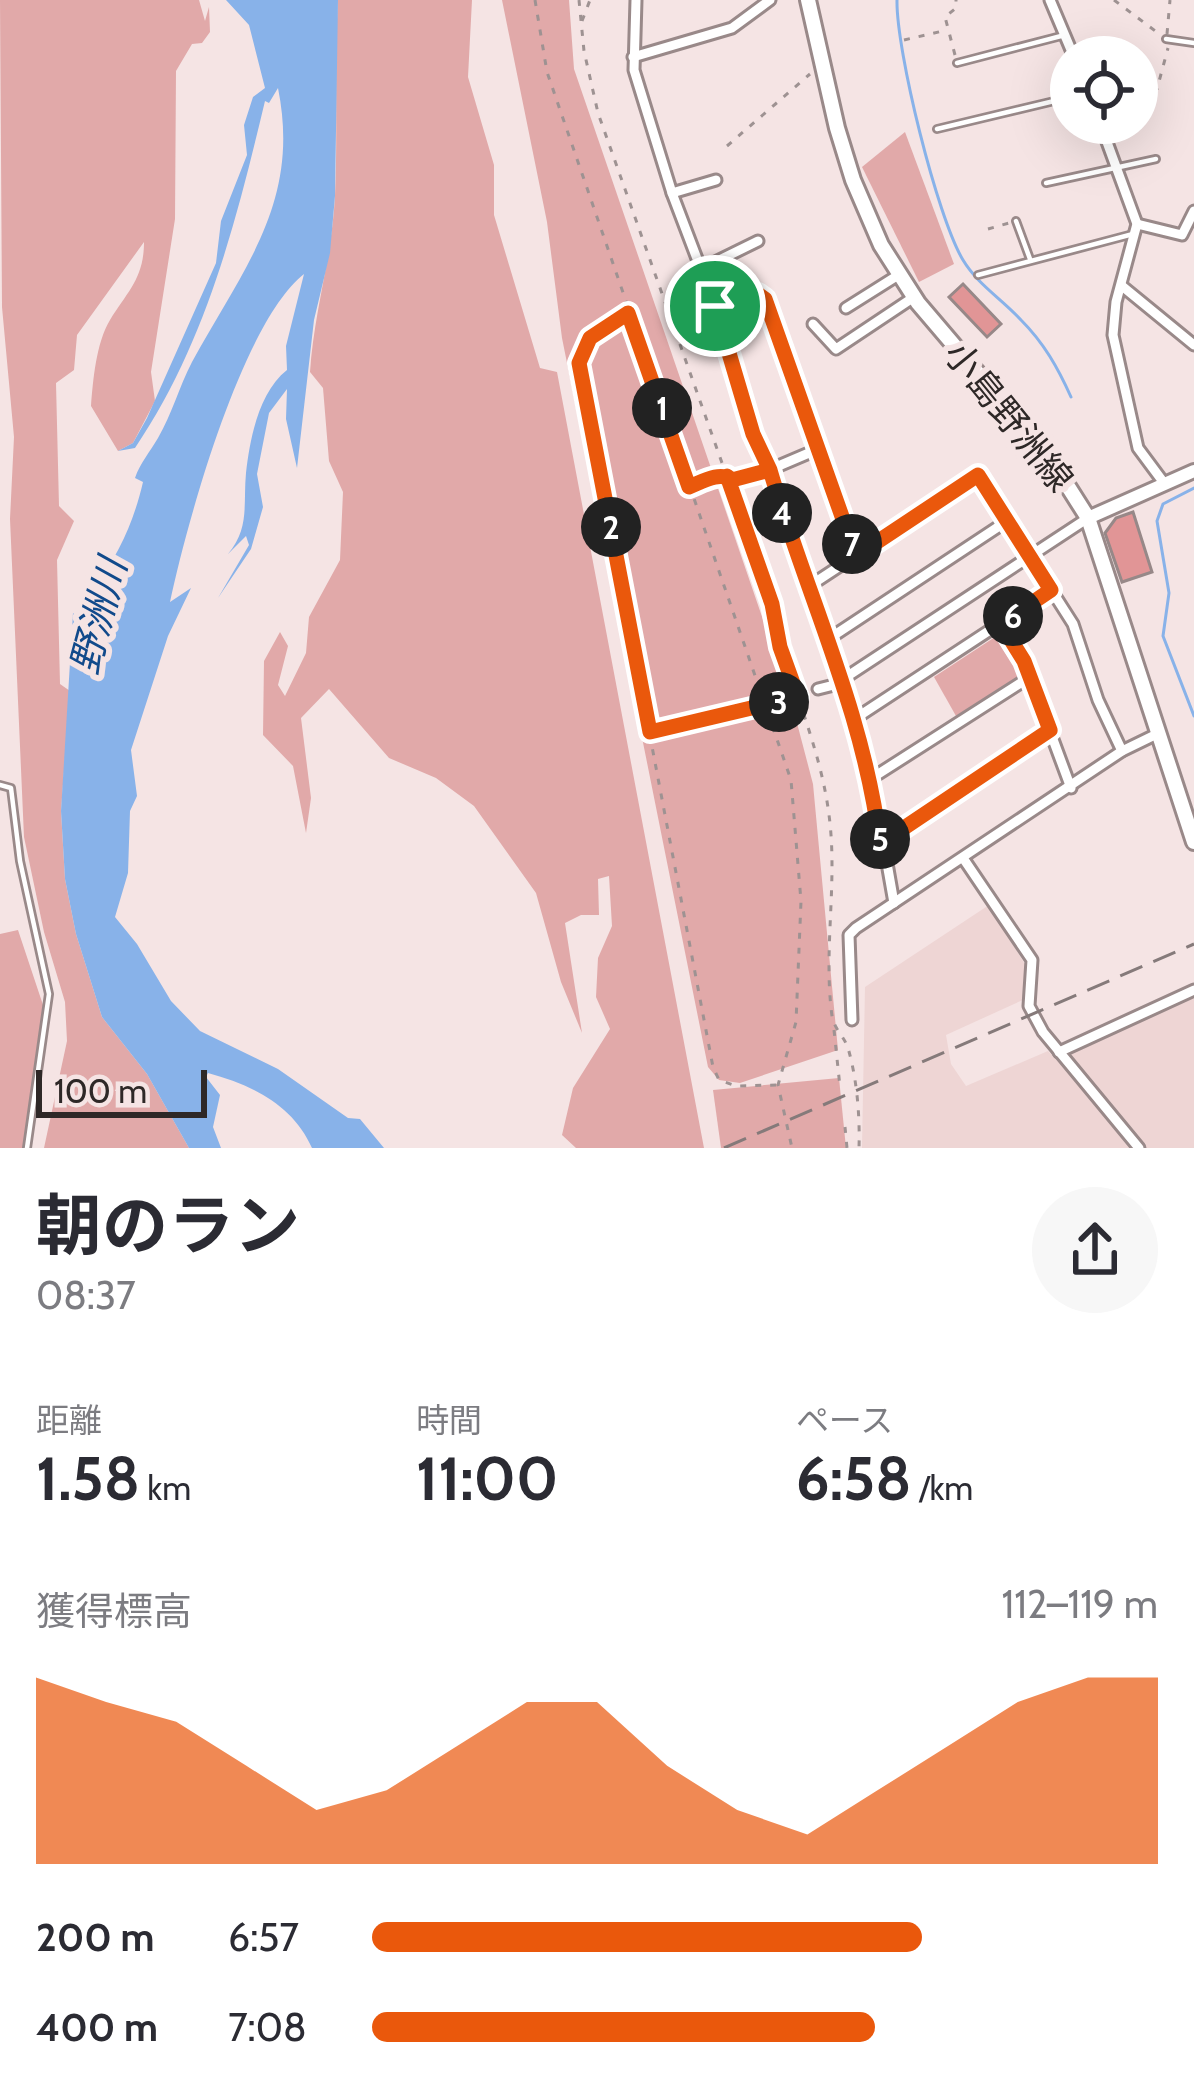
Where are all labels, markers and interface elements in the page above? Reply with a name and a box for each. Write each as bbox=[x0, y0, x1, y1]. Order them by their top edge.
map controls bbox=[1050, 36, 1158, 144]
button: locate bbox=[1050, 36, 1158, 144]
pin bbox=[664, 255, 766, 357]
icon: arrive bbox=[682, 273, 748, 339]
street label: 小島野洲線 bbox=[935, 332, 1083, 500]
pin: 1 bbox=[632, 378, 692, 438]
text: 1 bbox=[656, 388, 668, 428]
pin: 4 bbox=[752, 483, 812, 543]
text: 4 bbox=[772, 493, 792, 533]
pin: 2 bbox=[581, 497, 641, 557]
text: 2 bbox=[602, 507, 620, 547]
pin: 7 bbox=[822, 514, 882, 574]
text: 7 bbox=[844, 524, 860, 564]
water label: 野洲川 bbox=[60, 549, 137, 679]
pin: 6 bbox=[983, 586, 1043, 646]
text: 6 bbox=[1004, 596, 1022, 636]
pin: 3 bbox=[749, 672, 809, 732]
text: 3 bbox=[770, 682, 788, 722]
pin: 5 bbox=[850, 809, 910, 869]
text: 5 bbox=[871, 819, 889, 859]
scale bar bbox=[36, 1064, 207, 1117]
text: 100 m bbox=[54, 1071, 147, 1111]
text: 朝のラン bbox=[36, 1185, 300, 1266]
button: share bbox=[1032, 1187, 1158, 1313]
text: 08:37 bbox=[36, 1271, 136, 1319]
text: 距離 bbox=[36, 1400, 102, 1440]
text: 時間 bbox=[416, 1400, 482, 1440]
text: ペース bbox=[796, 1400, 893, 1440]
text: 1.58 bbox=[36, 1442, 140, 1515]
text: 11:00 bbox=[416, 1442, 558, 1515]
text: 6:58 bbox=[796, 1442, 912, 1515]
text: km bbox=[140, 1468, 191, 1508]
text: /km bbox=[912, 1468, 973, 1508]
text: 112–119 m bbox=[1001, 1580, 1158, 1628]
text: 獲得標高 bbox=[36, 1587, 192, 1635]
text: 200 m bbox=[36, 1913, 154, 1961]
text: 6:57 bbox=[228, 1913, 299, 1961]
text: 400 m bbox=[36, 2003, 158, 2051]
text: 7:08 bbox=[228, 2003, 307, 2051]

